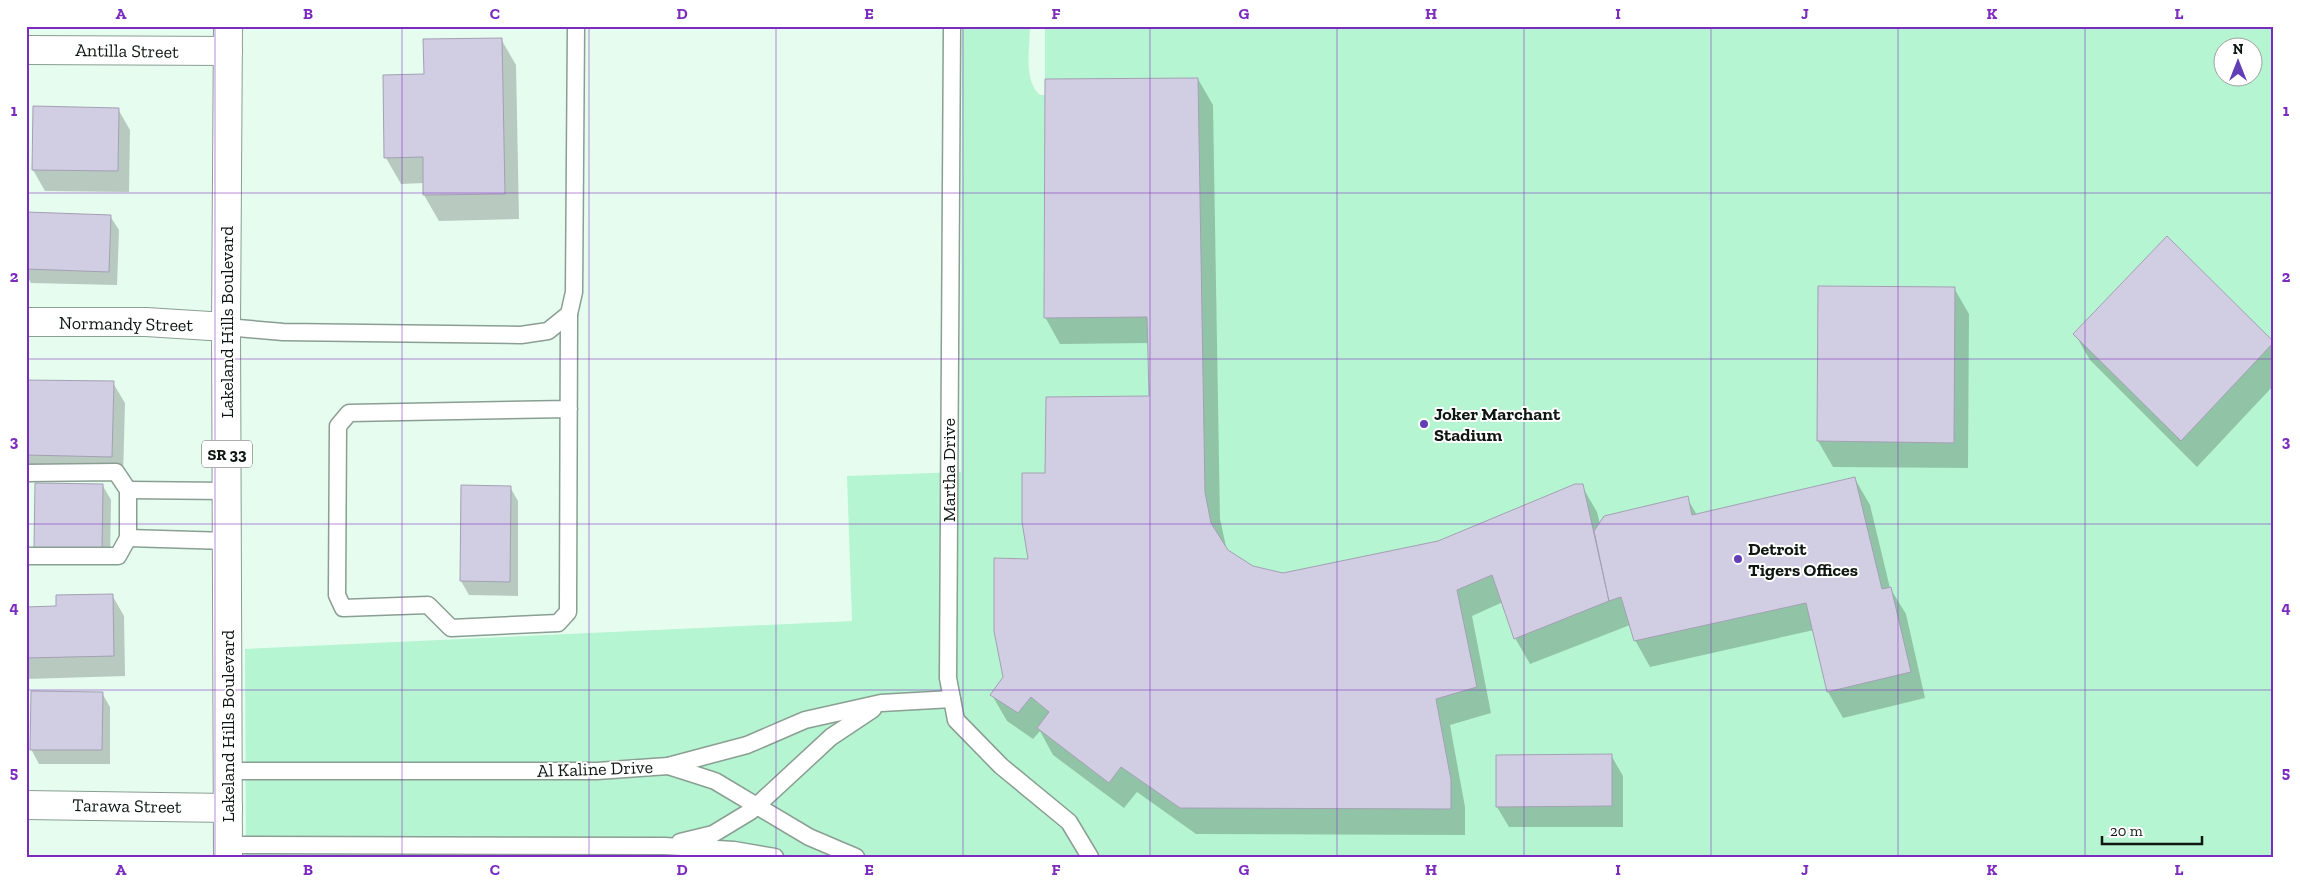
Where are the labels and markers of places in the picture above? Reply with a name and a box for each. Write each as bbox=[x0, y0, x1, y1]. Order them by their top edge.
place label: Joker Marchant Stadium bbox=[1434, 403, 1561, 446]
marker: Joker Marchant Stadium bbox=[1418, 418, 1430, 430]
place label: Detroit Tigers Offices bbox=[1748, 538, 1858, 581]
marker: Detroit Tigers Offices bbox=[1732, 553, 1744, 565]

